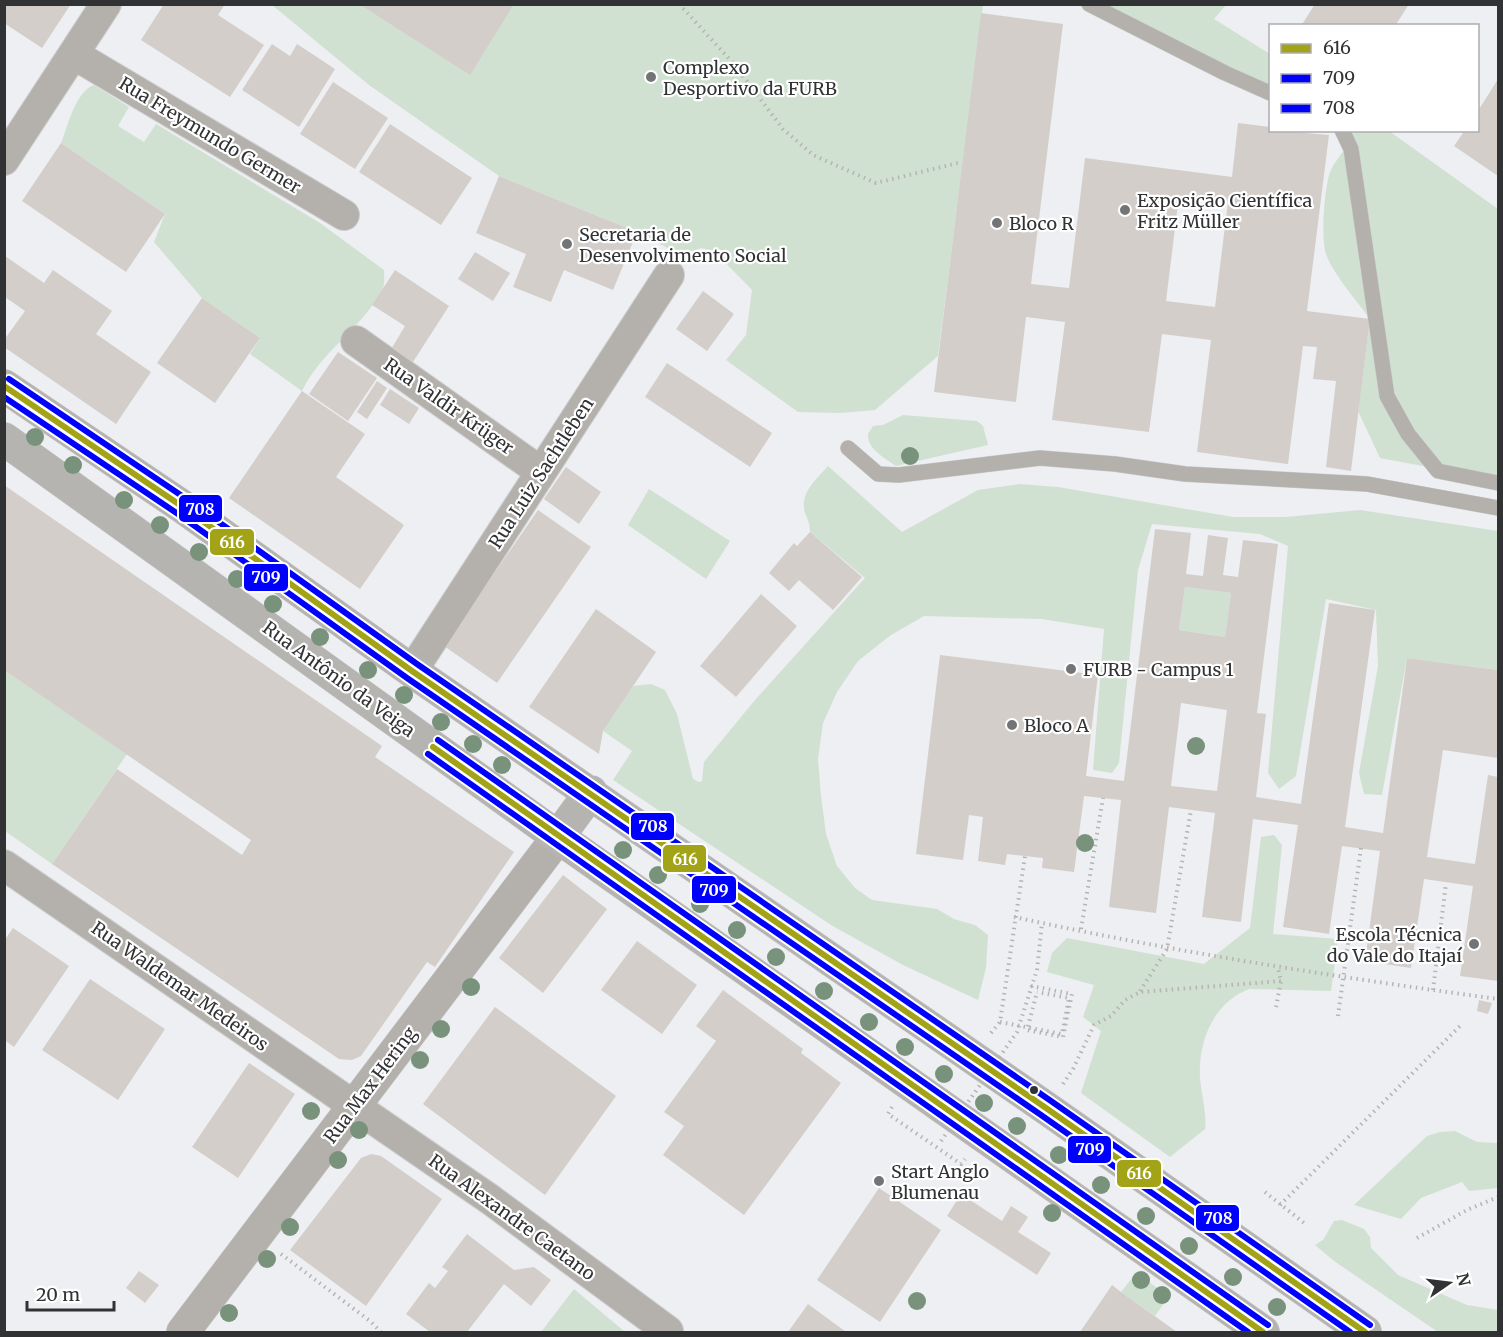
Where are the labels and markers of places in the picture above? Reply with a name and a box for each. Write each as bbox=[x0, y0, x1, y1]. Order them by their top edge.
place label: Complexo Desportivo da FURB bbox=[663, 56, 837, 100]
marker: Complexo Desportivo da FURB bbox=[644, 70, 658, 84]
place label: Exposição Científica Fritz Müller bbox=[1137, 189, 1313, 233]
marker: Exposição Científica Fritz Müller bbox=[1118, 203, 1132, 217]
place label: Bloco R bbox=[1009, 212, 1074, 235]
marker: Bloco R bbox=[990, 216, 1004, 230]
place label: Secretaria de Desenvolvimento Social bbox=[579, 223, 787, 267]
marker: Secretaria de Desenvolvimento Social bbox=[560, 237, 574, 251]
place label: FURB - Campus 1 bbox=[1083, 658, 1234, 681]
marker: FURB - Campus 1 bbox=[1064, 662, 1078, 676]
place label: Bloco A bbox=[1024, 714, 1089, 737]
marker: Bloco A bbox=[1005, 718, 1019, 732]
place label: Escola Técnica do Vale do Itajaí bbox=[1327, 923, 1463, 967]
marker: Escola Técnica do Vale do Itajaí bbox=[1467, 937, 1481, 951]
unlabelled marker bbox=[1028, 1084, 1040, 1096]
place label: Start Anglo Blumenau bbox=[891, 1160, 989, 1204]
marker: Start Anglo Blumenau bbox=[872, 1174, 886, 1188]

